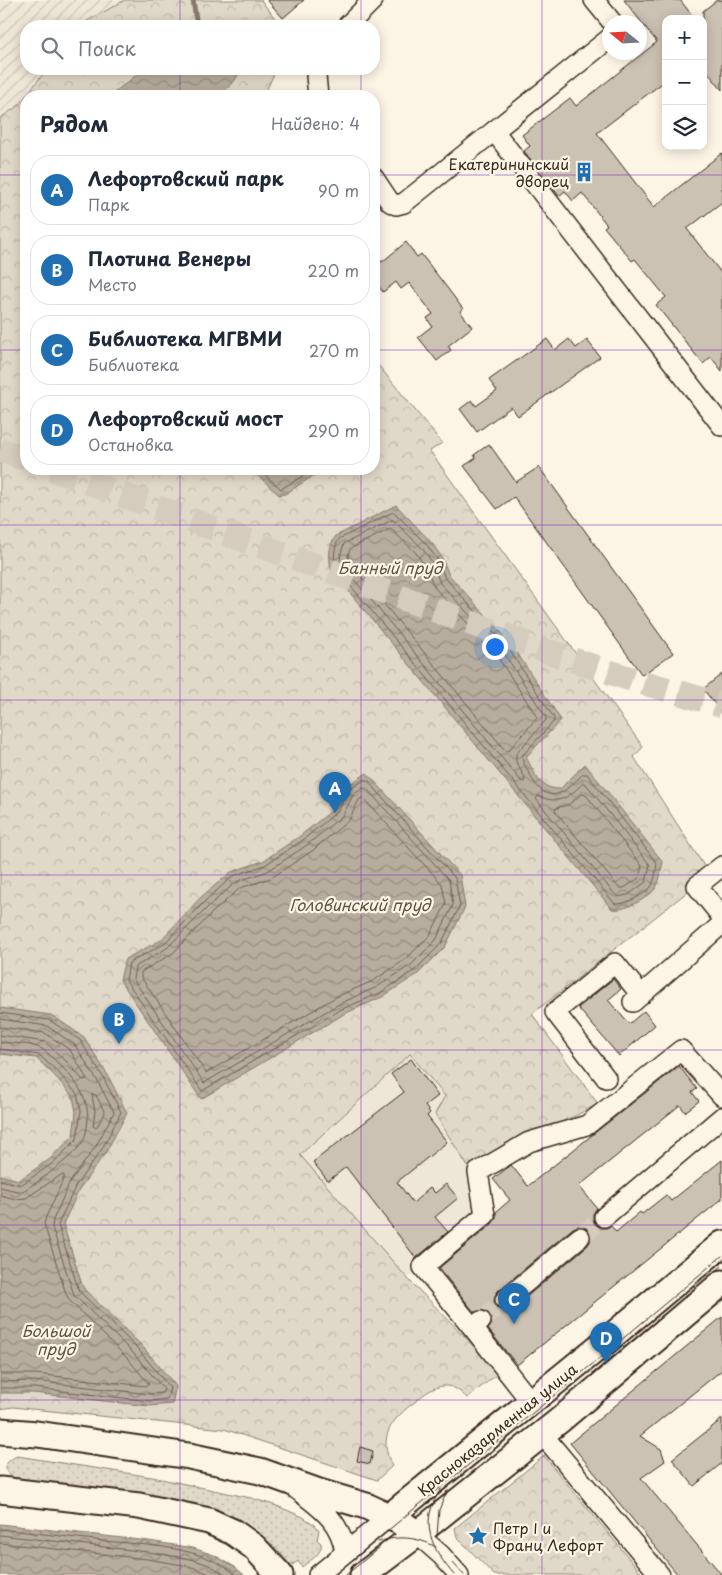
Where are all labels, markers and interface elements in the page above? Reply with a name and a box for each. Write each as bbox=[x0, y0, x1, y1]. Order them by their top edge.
north arrow bbox=[602, 15, 647, 60]
map controls bbox=[662, 15, 707, 150]
button: + bbox=[662, 15, 707, 60]
search box bbox=[20, 20, 380, 75]
icon: search bbox=[38, 34, 66, 62]
text: Поиск bbox=[78, 34, 136, 62]
button: − bbox=[662, 60, 707, 105]
button: layers bbox=[662, 105, 707, 150]
text: Рядом bbox=[40, 107, 108, 139]
text: Найдено: 4 bbox=[271, 111, 360, 135]
place label: Екатерининский дворец bbox=[448, 152, 569, 192]
building icon: Екатерининский дворец bbox=[573, 161, 595, 183]
text: Лефортовский парк bbox=[88, 164, 284, 192]
text: A bbox=[51, 178, 63, 202]
text: 90 m bbox=[318, 178, 359, 202]
text: Парк bbox=[88, 192, 129, 216]
text: Плотина Венеры bbox=[88, 244, 251, 272]
text: B bbox=[52, 258, 62, 282]
text: 220 m bbox=[308, 258, 359, 282]
text: Место bbox=[88, 272, 137, 296]
text: Библиотека МГВМИ bbox=[88, 324, 283, 352]
text: C bbox=[51, 338, 63, 362]
text: 270 m bbox=[309, 338, 359, 362]
text: Библиотека bbox=[88, 352, 179, 376]
text: Лефортовский мост bbox=[88, 404, 283, 432]
text: D bbox=[51, 418, 63, 442]
text: 290 m bbox=[308, 418, 359, 442]
text: Остановка bbox=[88, 432, 173, 456]
water label: Банный пруд bbox=[338, 555, 444, 579]
your location bbox=[482, 634, 508, 660]
pin: A bbox=[319, 772, 351, 813]
water label: Головинский пруд bbox=[290, 892, 432, 916]
pin: B bbox=[103, 1003, 135, 1044]
pin: C bbox=[498, 1283, 530, 1324]
water label: Большой пруд bbox=[22, 1318, 92, 1360]
pin: D bbox=[590, 1322, 622, 1363]
street label: Красноказарменная улица bbox=[412, 1357, 582, 1501]
place label: Петр I и Франц Лефорт bbox=[493, 1516, 604, 1556]
place icon: Петр I и Франц Лефорт bbox=[467, 1525, 489, 1547]

